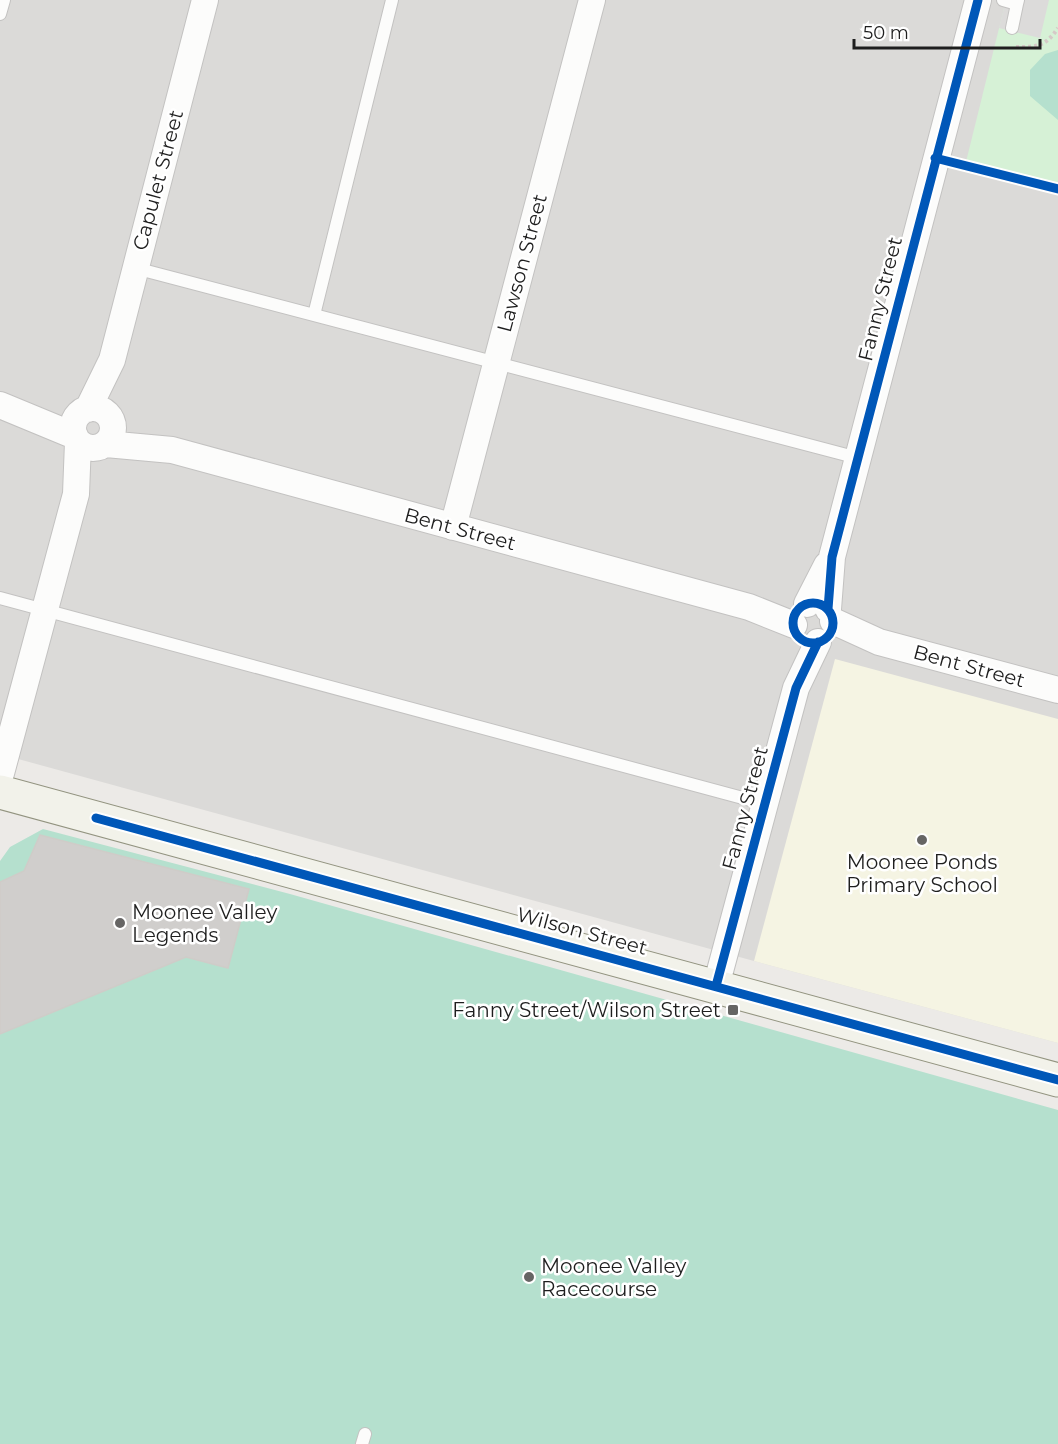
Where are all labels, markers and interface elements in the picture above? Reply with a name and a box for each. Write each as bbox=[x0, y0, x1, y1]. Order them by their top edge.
scale bar bbox=[854, 12, 1040, 50]
text: 50 m bbox=[863, 22, 909, 44]
street label: Capulet Street bbox=[128, 107, 188, 253]
street label: Lawson Street bbox=[492, 191, 552, 335]
street label: Fanny Street bbox=[853, 234, 907, 364]
street label: Bent Street bbox=[402, 503, 518, 555]
street label: Bent Street bbox=[911, 640, 1027, 692]
street label: Fanny Street bbox=[717, 743, 773, 873]
marker: Moonee Ponds Primary School bbox=[915, 833, 929, 847]
place label: Moonee Ponds Primary School bbox=[846, 850, 998, 897]
place label: Moonee Valley Legends bbox=[132, 900, 277, 947]
street label: Wilson Street bbox=[514, 902, 650, 960]
marker: Moonee Valley Legends bbox=[113, 916, 127, 930]
place label: Fanny Street/Wilson Street bbox=[452, 998, 721, 1022]
marker: Fanny Street/Wilson Street bbox=[726, 1003, 740, 1017]
place label: Moonee Valley Racecourse bbox=[541, 1254, 686, 1301]
marker: Moonee Valley Racecourse bbox=[522, 1270, 536, 1284]

